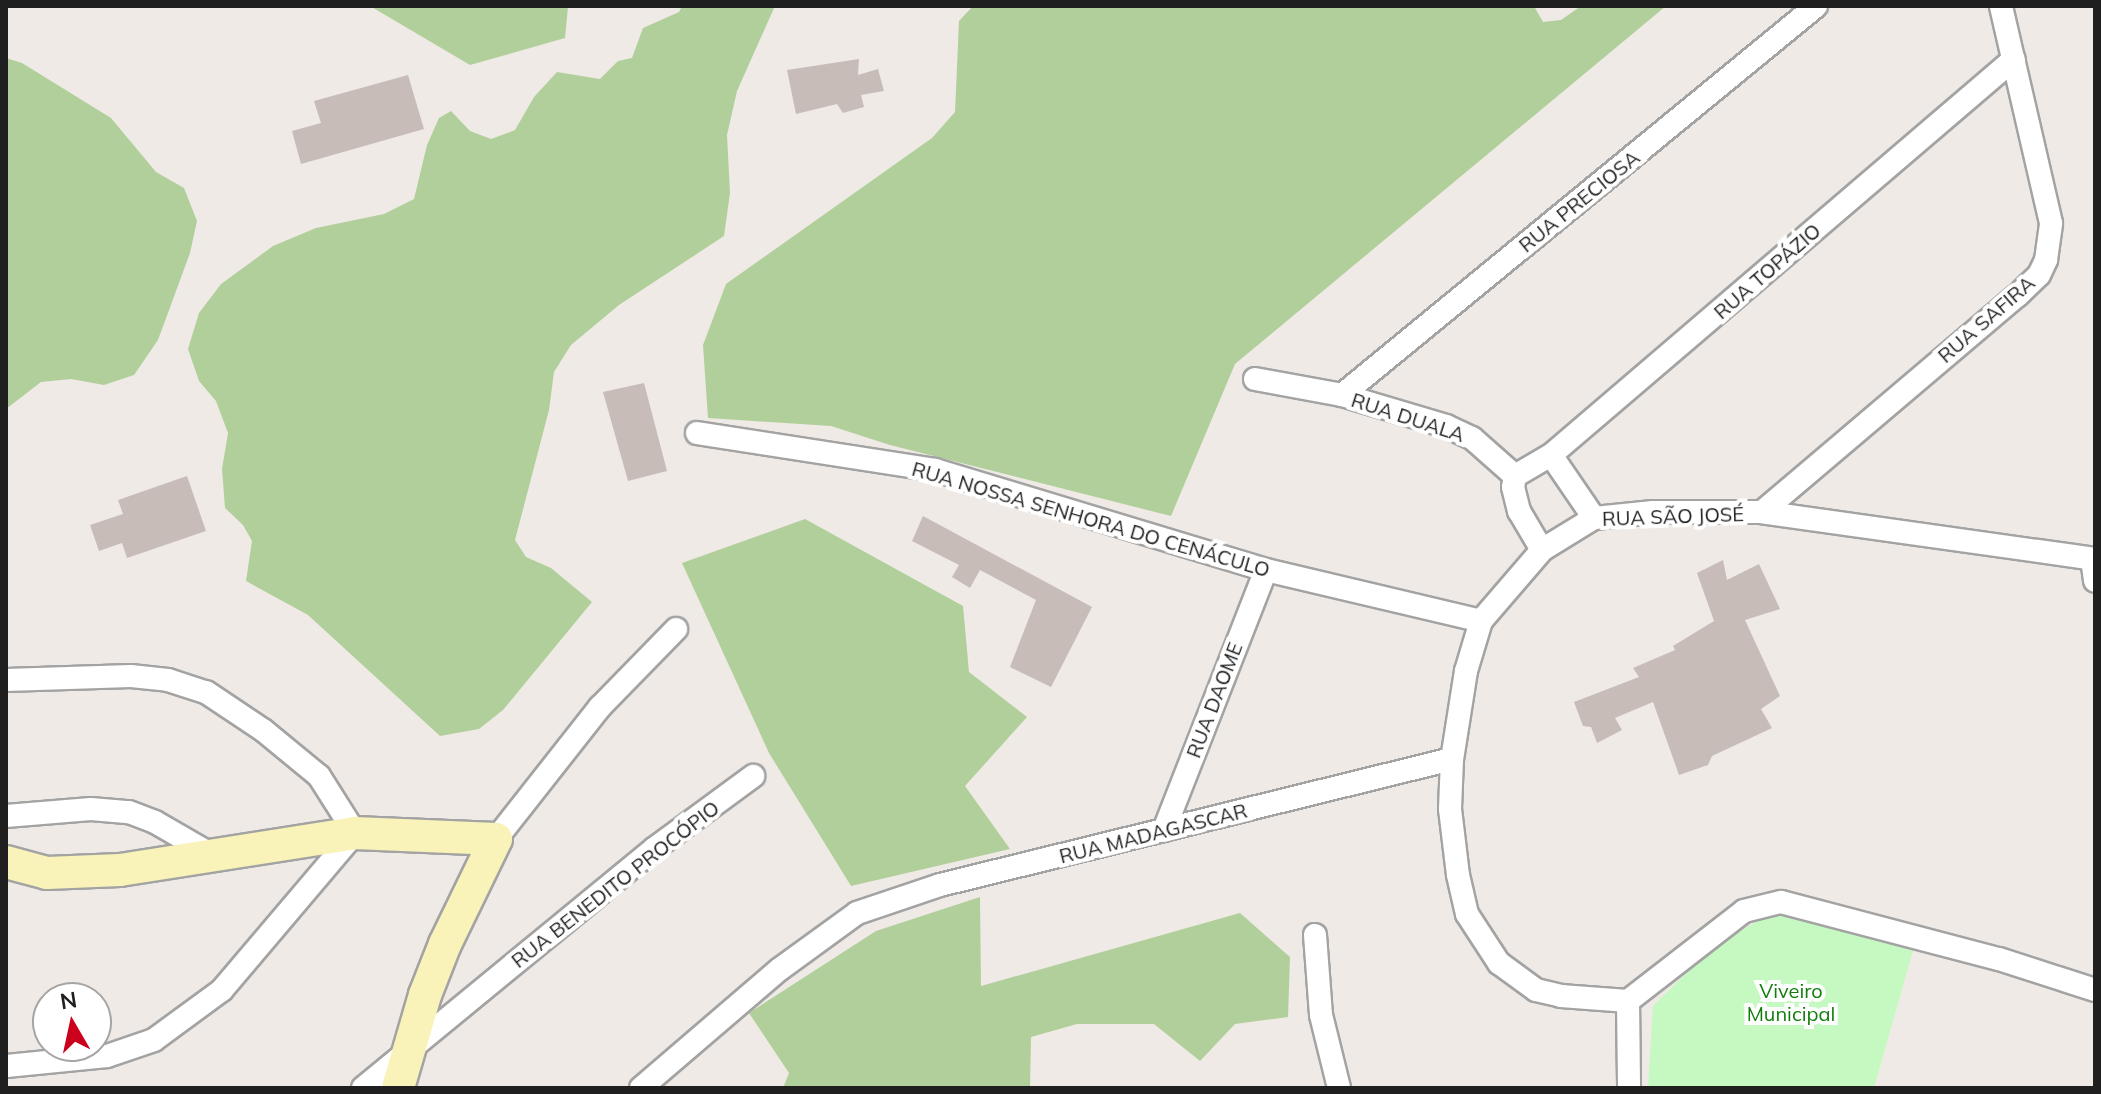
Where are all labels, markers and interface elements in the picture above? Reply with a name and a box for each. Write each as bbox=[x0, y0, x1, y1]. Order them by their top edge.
street label: RUA PRECIOSA bbox=[1514, 145, 1644, 257]
street label: RUA TOPÁZIO bbox=[1709, 218, 1825, 324]
street label: RUA SAFIRA bbox=[1933, 271, 2039, 367]
street label: RUA DUALA bbox=[1348, 387, 1468, 447]
street label: RUA NOSSA SENHORA DO CENÁCULO bbox=[909, 456, 1273, 582]
street label: RUA SÃO JOSÉ bbox=[1602, 502, 1744, 530]
street label: RUA DAOME bbox=[1181, 639, 1247, 761]
street label: RUA BENEDITO PROCÓPIO bbox=[506, 795, 724, 973]
street label: RUA MADAGASCAR bbox=[1057, 798, 1249, 868]
park label: Viveiro Municipal bbox=[1747, 979, 1835, 1026]
north arrow bbox=[32, 982, 112, 1062]
text: N bbox=[58, 985, 79, 1015]

